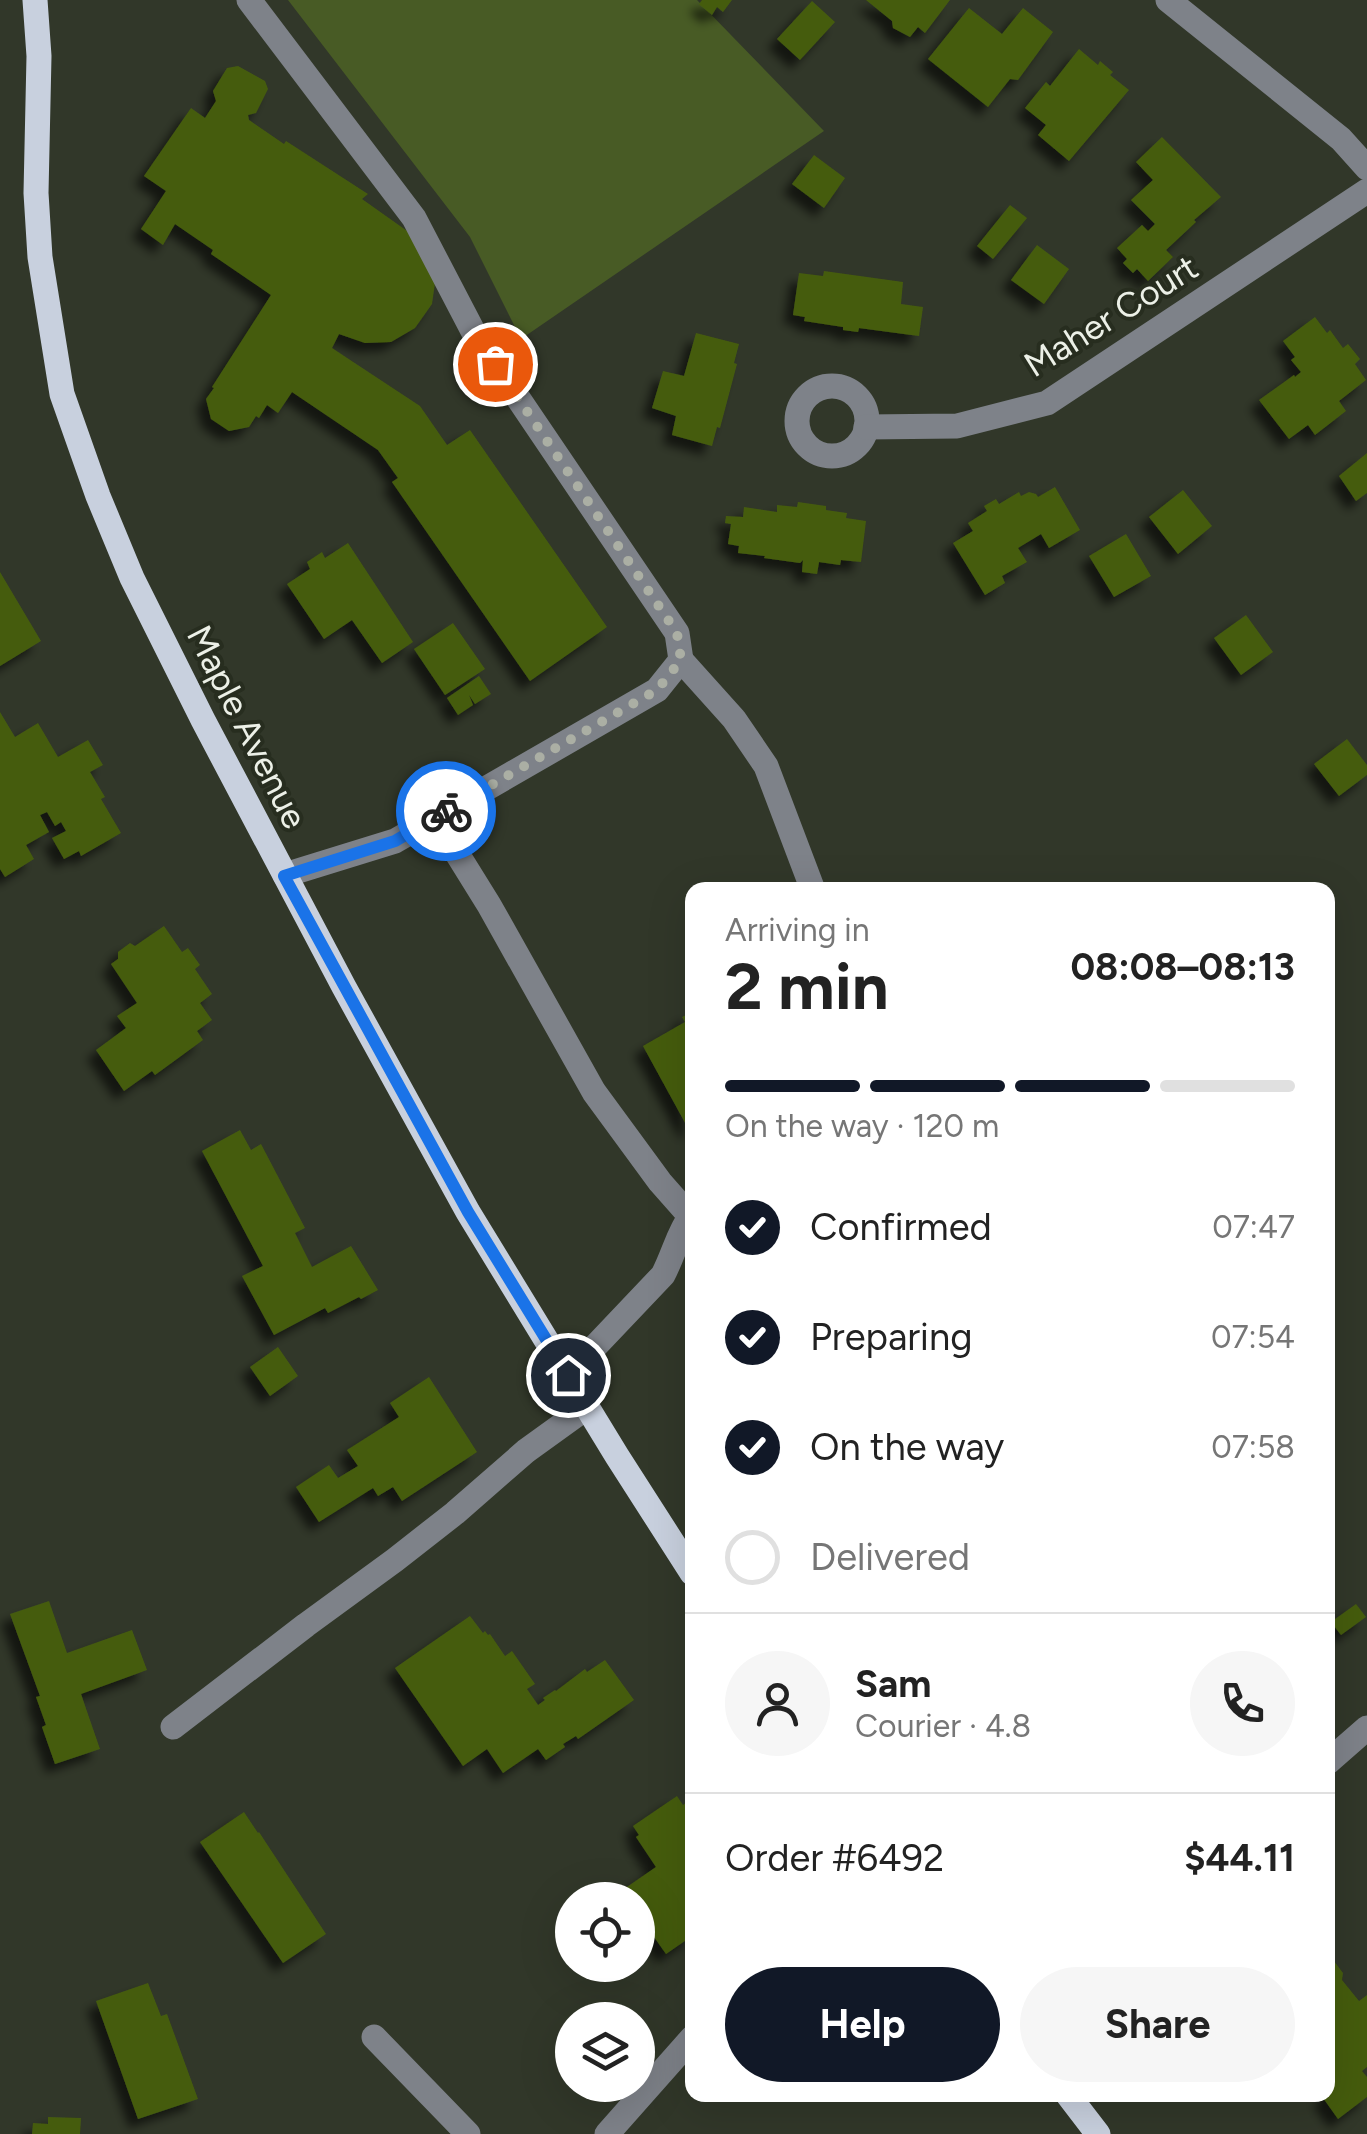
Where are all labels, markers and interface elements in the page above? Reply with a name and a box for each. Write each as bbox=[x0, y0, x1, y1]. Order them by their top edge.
street label: Maher Court bbox=[1016, 246, 1206, 386]
pin bbox=[453, 322, 538, 407]
icon: bag bbox=[468, 337, 523, 392]
street label: Maple Avenue bbox=[178, 619, 316, 835]
courier bbox=[396, 761, 496, 861]
icon: bike bbox=[419, 784, 474, 839]
text: Arriving in bbox=[725, 911, 870, 949]
text: 08:08–08:13 bbox=[1070, 944, 1295, 990]
text: 2 min bbox=[725, 947, 889, 1025]
text: On the way · 120 m bbox=[725, 1107, 999, 1145]
icon: check bbox=[725, 1200, 780, 1255]
text: Confirmed bbox=[810, 1204, 992, 1250]
text: 07:47 bbox=[1212, 1208, 1295, 1246]
icon: check bbox=[725, 1310, 780, 1365]
text: Preparing bbox=[810, 1314, 972, 1360]
text: 07:54 bbox=[1211, 1318, 1295, 1356]
pin bbox=[526, 1333, 611, 1418]
icon: home bbox=[541, 1348, 596, 1403]
icon: check bbox=[725, 1420, 780, 1475]
text: On the way bbox=[810, 1424, 1004, 1470]
text: 07:58 bbox=[1211, 1428, 1295, 1466]
text: Delivered bbox=[810, 1534, 970, 1580]
button: person bbox=[725, 1651, 830, 1756]
button: phone bbox=[1190, 1651, 1295, 1756]
text: Sam bbox=[855, 1661, 931, 1707]
text: Courier · 4.8 bbox=[855, 1707, 1031, 1745]
text: Order #6492 bbox=[725, 1835, 944, 1881]
text: $44.11 bbox=[1184, 1835, 1295, 1881]
map controls bbox=[555, 1882, 655, 2102]
button: locate bbox=[555, 1882, 655, 1982]
button: Help bbox=[725, 1967, 1000, 2082]
button: Share bbox=[1020, 1967, 1295, 2082]
button: layers bbox=[555, 2002, 655, 2102]

